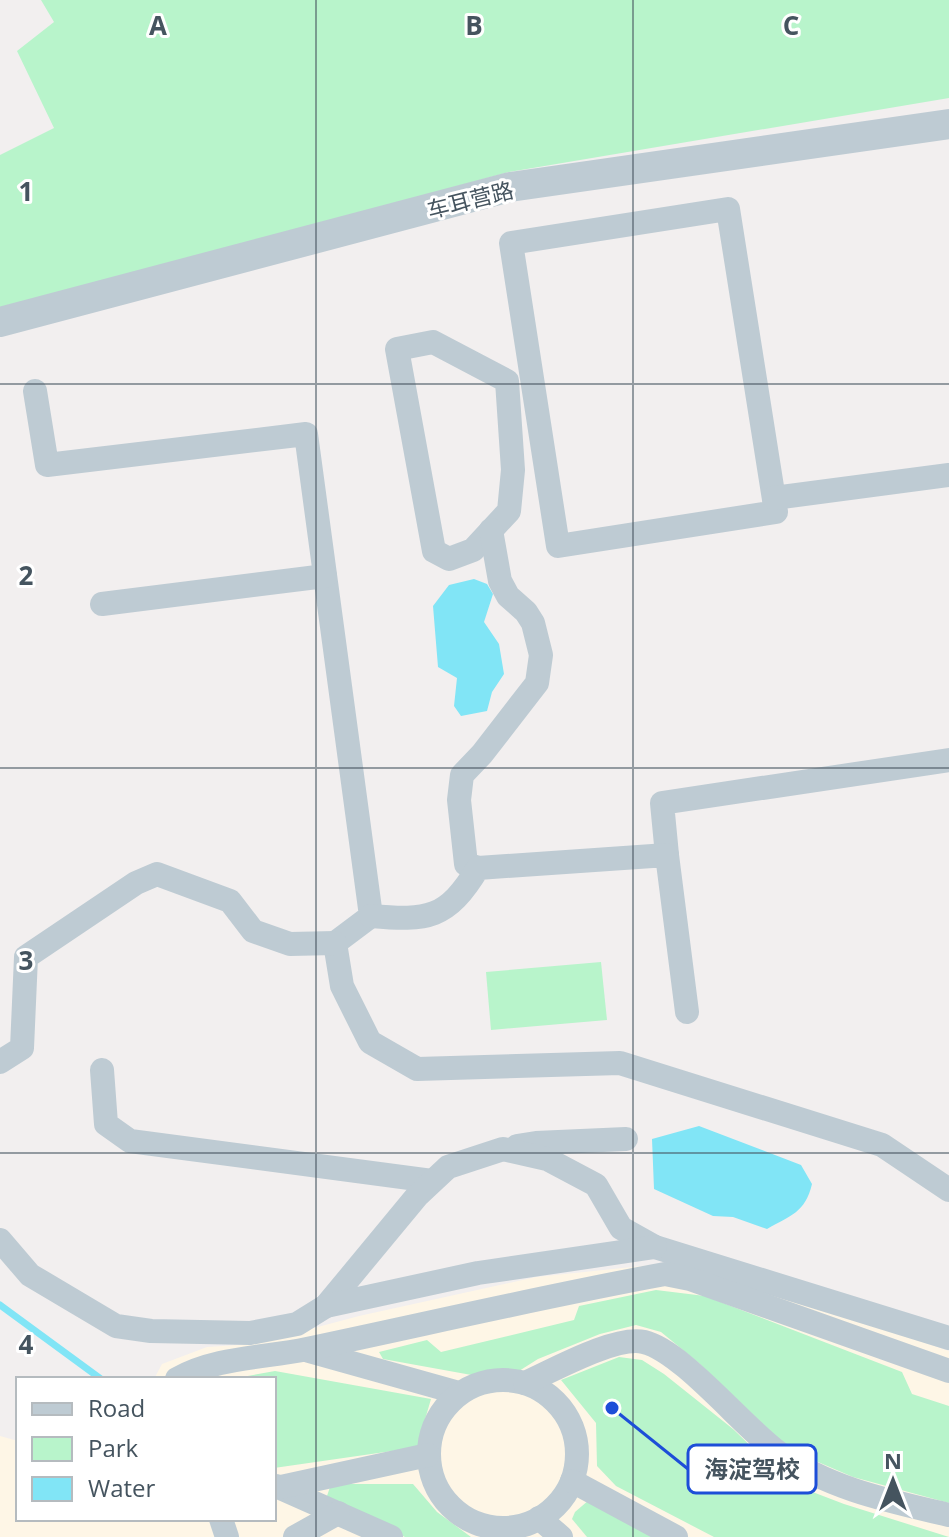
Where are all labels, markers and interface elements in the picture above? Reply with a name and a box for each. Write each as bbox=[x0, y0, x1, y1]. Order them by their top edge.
text: A bbox=[149, 7, 167, 43]
text: B bbox=[465, 7, 483, 43]
text: C bbox=[783, 7, 799, 43]
text: 1 bbox=[19, 173, 33, 209]
street label: 车耳营路 bbox=[424, 174, 516, 224]
text: 2 bbox=[19, 557, 34, 593]
text: 3 bbox=[19, 942, 33, 978]
text: 4 bbox=[19, 1326, 34, 1362]
legend bbox=[16, 1377, 276, 1521]
text: Road bbox=[88, 1391, 145, 1424]
text: Park bbox=[88, 1431, 139, 1464]
north arrow bbox=[853, 1441, 933, 1521]
callout: 海淀驾校 bbox=[688, 1445, 816, 1493]
text: N bbox=[884, 1445, 902, 1475]
text: 海淀驾校 bbox=[704, 1452, 800, 1485]
text: Water bbox=[88, 1471, 156, 1504]

